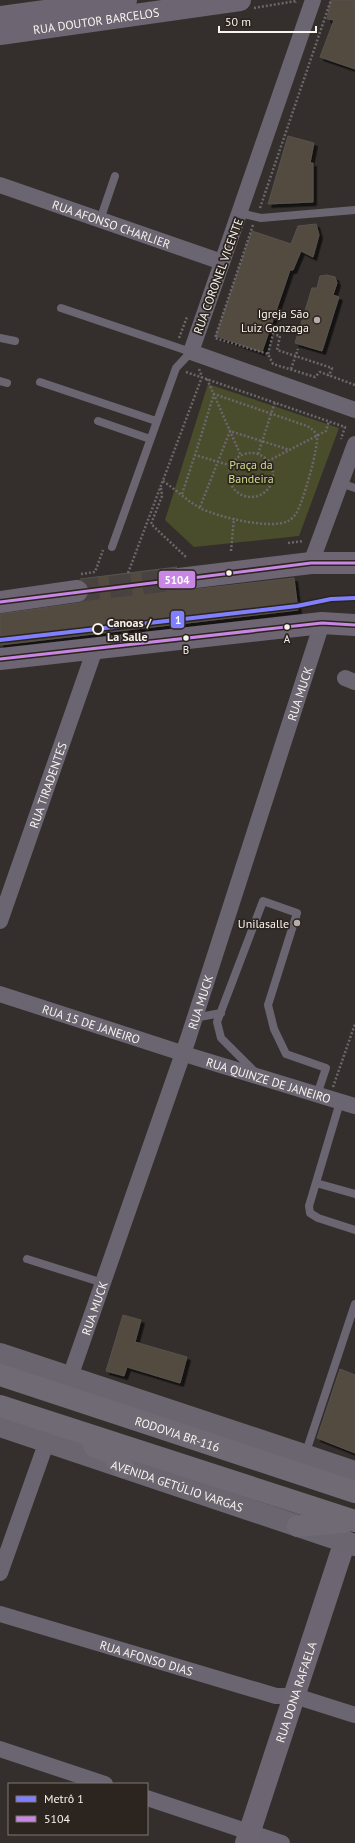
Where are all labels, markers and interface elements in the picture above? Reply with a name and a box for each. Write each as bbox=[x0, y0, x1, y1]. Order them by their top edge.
street label: RUA DOUTOR BARCELOS bbox=[32, 4, 160, 37]
scale bar bbox=[219, 8, 316, 34]
text: 50 m bbox=[225, 14, 251, 29]
street label: RUA AFONSO CHARLIER bbox=[50, 196, 173, 251]
street label: RUA CORONEL VICENTE bbox=[190, 216, 246, 336]
place label: Igreja São Luiz Gonzaga bbox=[241, 306, 309, 335]
marker: Igreja São Luiz Gonzaga bbox=[312, 315, 322, 325]
park label: Praça da Bandeira bbox=[228, 457, 274, 486]
unlabelled marker bbox=[224, 568, 234, 578]
line badge: 5104 bbox=[158, 570, 196, 589]
text: 5104 bbox=[165, 573, 190, 587]
line badge: 1 bbox=[170, 610, 185, 629]
text: 1 bbox=[175, 613, 181, 627]
place label: Canoas / La Salle bbox=[107, 615, 153, 644]
marker: A bbox=[282, 622, 292, 632]
marker: Canoas / La Salle bbox=[92, 623, 104, 635]
place label: A bbox=[284, 632, 291, 646]
marker: B bbox=[181, 633, 191, 643]
place label: B bbox=[183, 643, 189, 657]
street label: RUA MUCK bbox=[284, 664, 315, 723]
street label: RUA TIRADENTES bbox=[26, 740, 69, 830]
place label: Unilasalle bbox=[238, 916, 289, 931]
marker: Unilasalle bbox=[292, 918, 302, 928]
street label: RUA MUCK bbox=[184, 973, 216, 1031]
street label: RUA 15 DE JANEIRO bbox=[41, 1001, 142, 1047]
street label: RUA QUINZE DE JANEIRO bbox=[205, 1054, 333, 1106]
street label: RUA MUCK bbox=[78, 1279, 110, 1337]
street label: RODOVIA BR-116 bbox=[133, 1413, 222, 1454]
street label: AVENIDA GETÚLIO VARGAS bbox=[109, 1456, 245, 1515]
street label: RUA AFONSO DIAS bbox=[98, 1637, 195, 1678]
street label: RUA DONA RAFAELA bbox=[272, 1639, 319, 1744]
legend bbox=[8, 1783, 148, 1835]
text: Metrô 1 bbox=[44, 1791, 84, 1806]
text: 5104 bbox=[44, 1811, 71, 1826]

